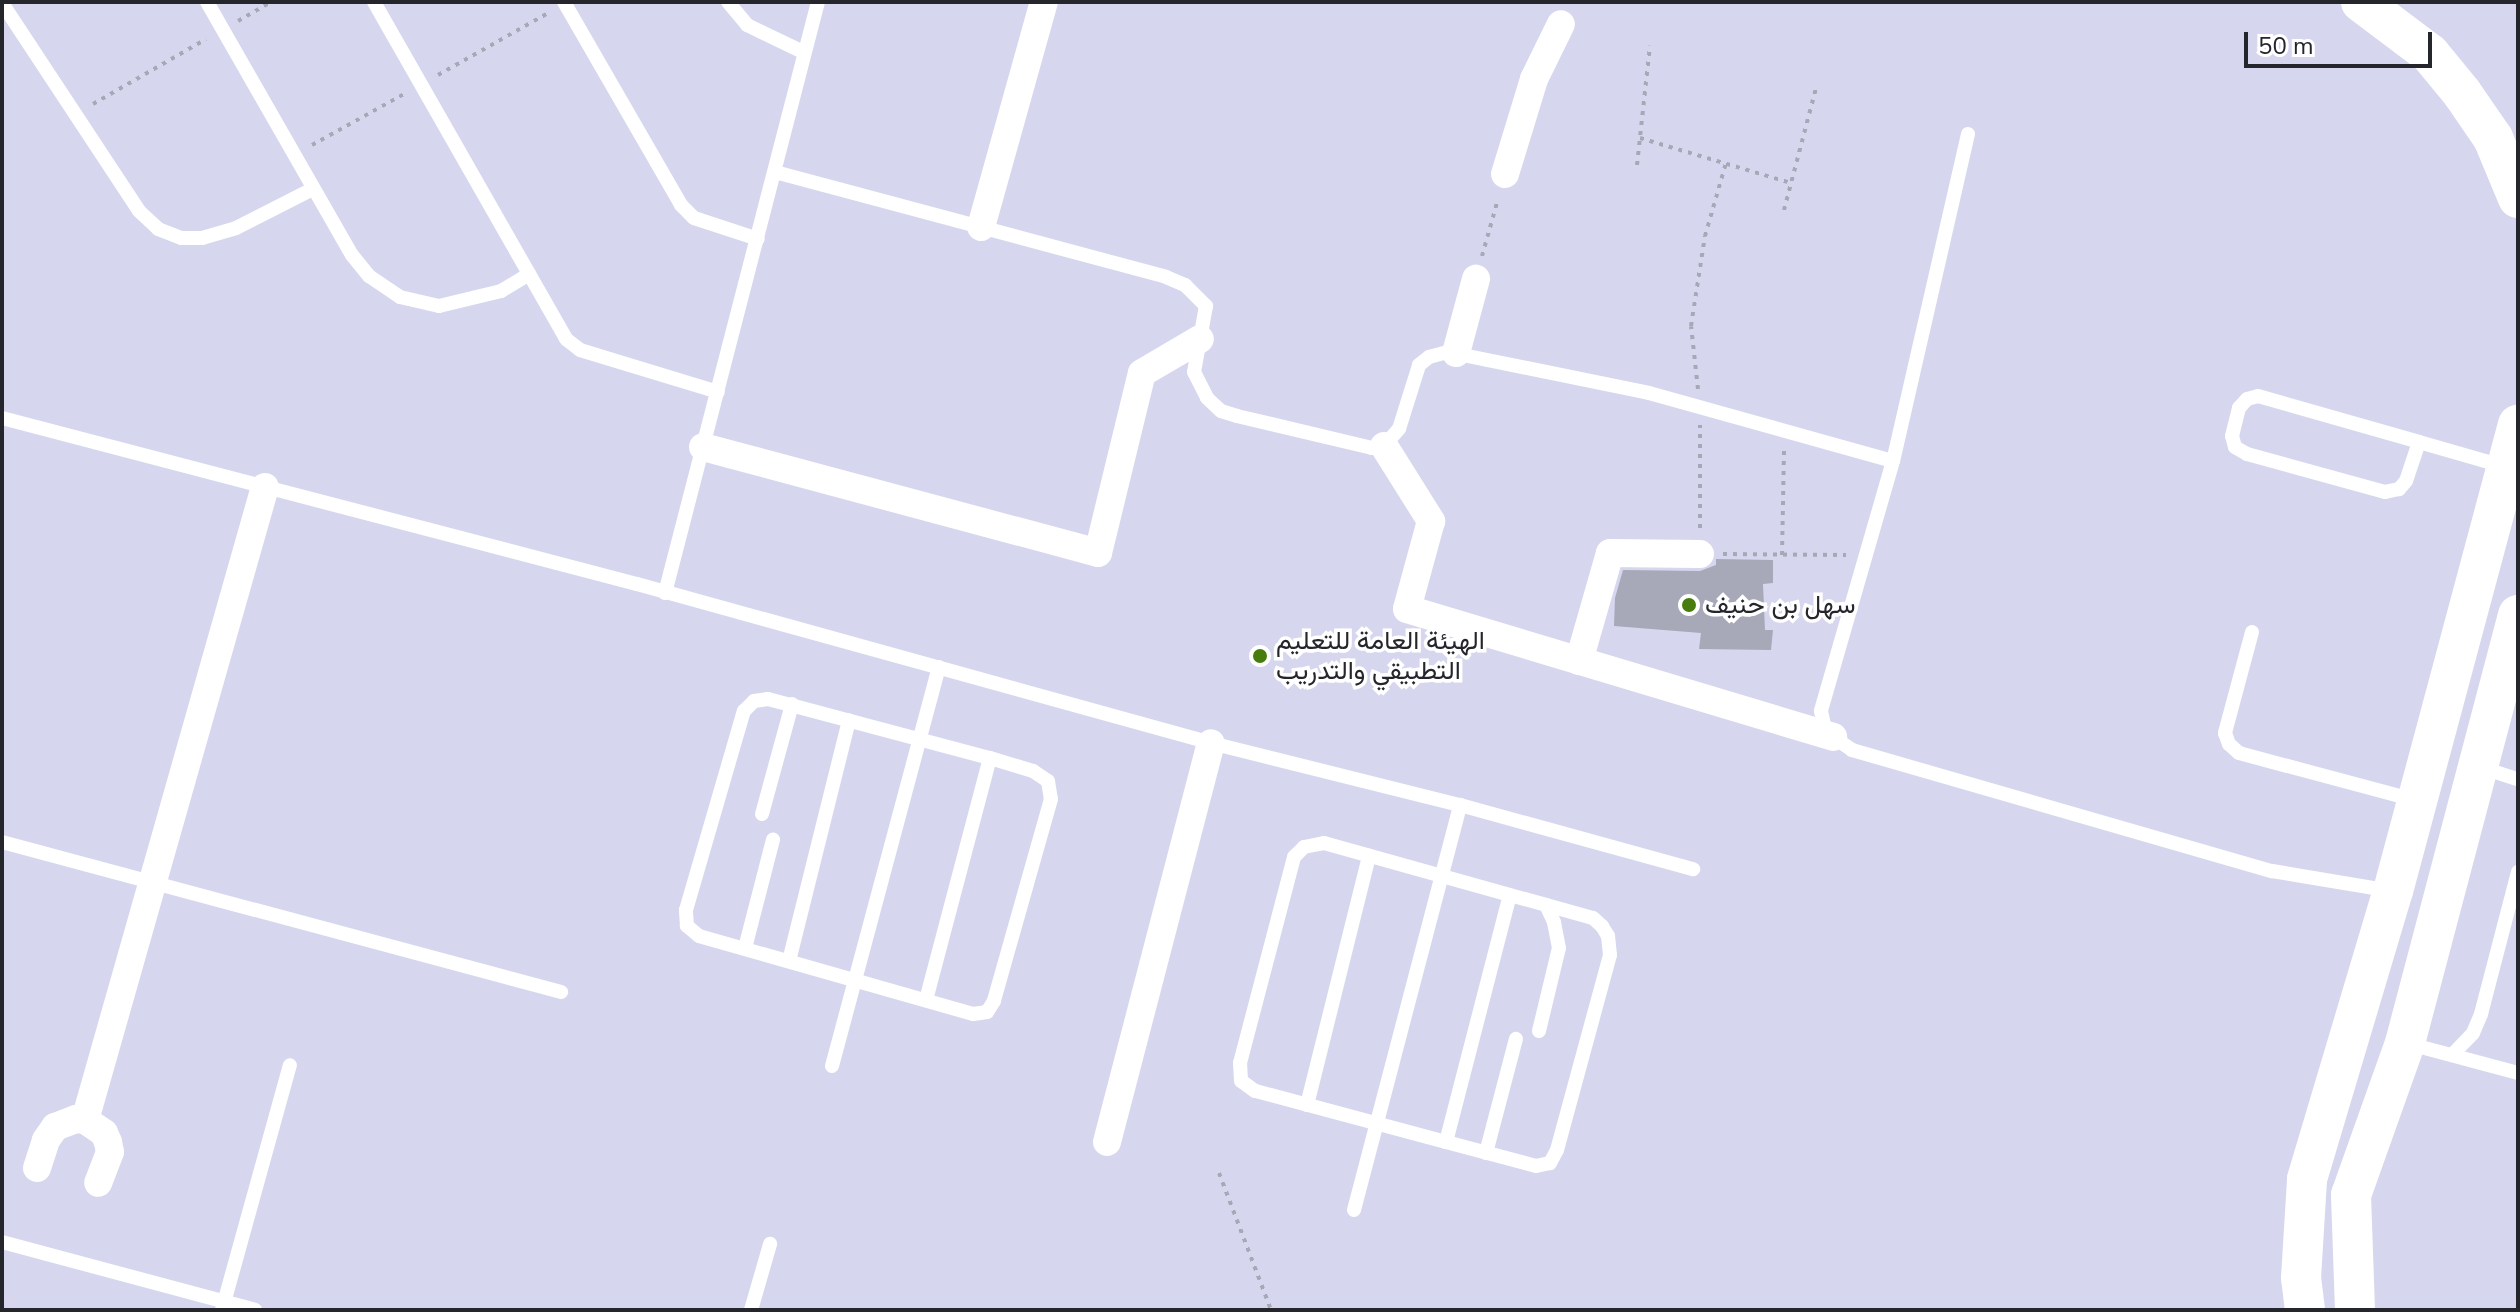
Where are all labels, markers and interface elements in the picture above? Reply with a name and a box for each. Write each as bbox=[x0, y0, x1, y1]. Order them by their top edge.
scale bar bbox=[2248, 16, 2436, 66]
text: 50 m bbox=[2258, 30, 2314, 62]
place label: سهل بن حنيف bbox=[1705, 589, 1855, 621]
marker: سهل بن حنيف bbox=[1680, 596, 1698, 614]
place label: الهيئة العامة للتعليم التطبيقي والتدريب bbox=[1276, 625, 1485, 686]
marker: الهيئة العامة للتعليم التطبيقي والتدريب bbox=[1251, 647, 1269, 665]

